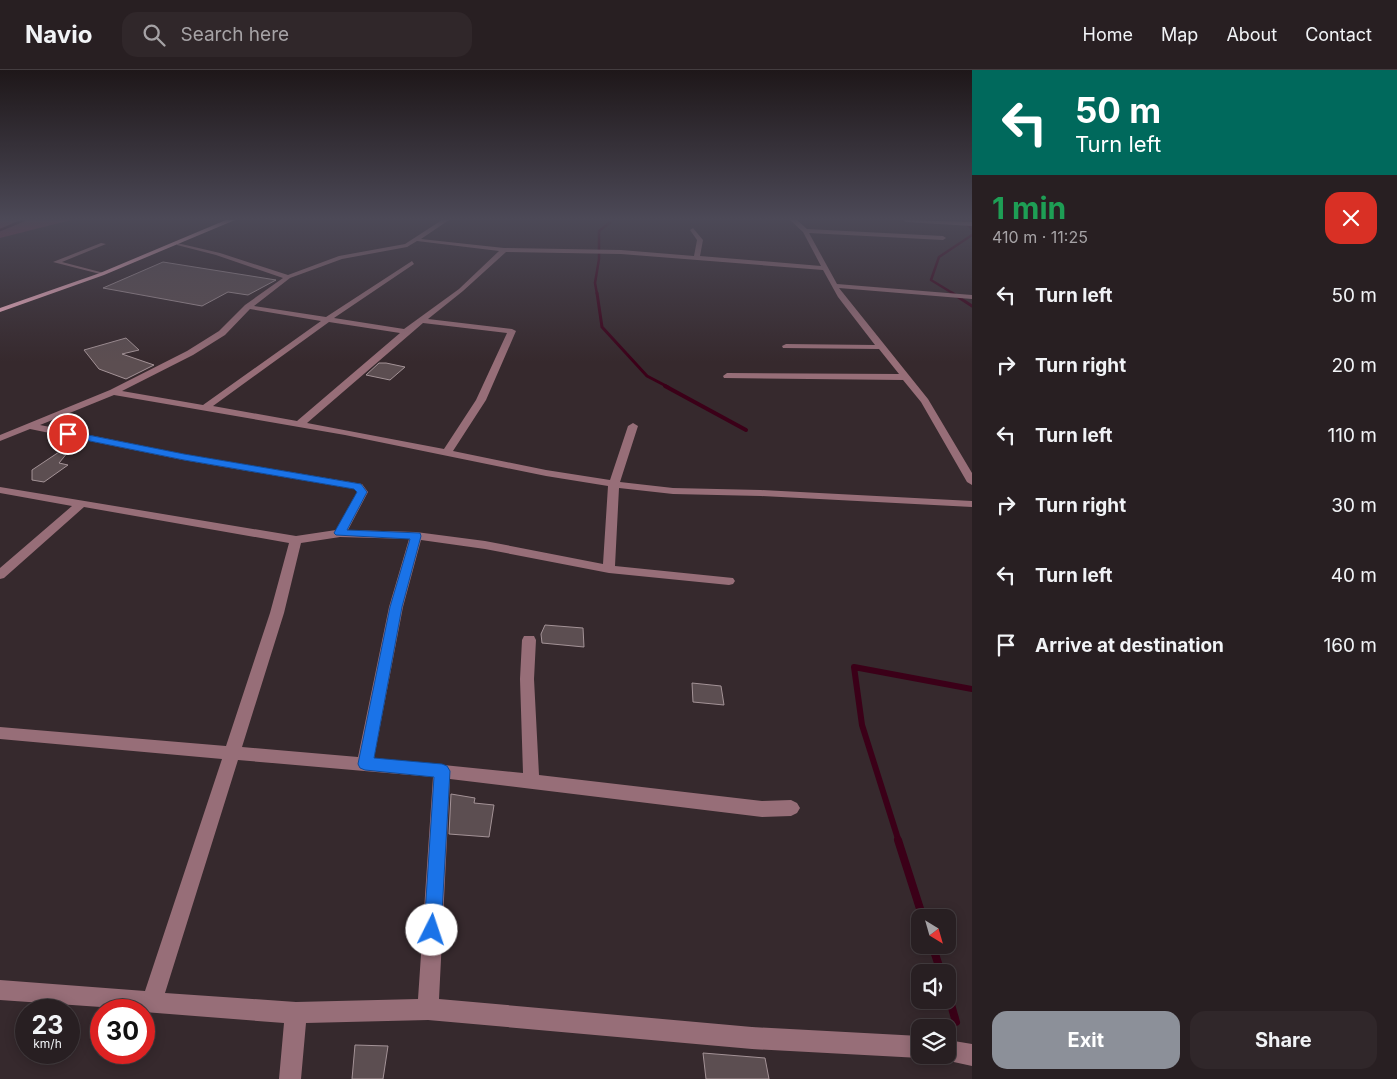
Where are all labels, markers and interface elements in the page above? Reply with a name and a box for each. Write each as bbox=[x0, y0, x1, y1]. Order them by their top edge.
search box bbox=[122, 12, 472, 57]
text: Navio bbox=[25, 20, 92, 49]
icon: search bbox=[140, 21, 168, 49]
text: Search here bbox=[180, 23, 289, 46]
text: Home bbox=[1083, 24, 1133, 45]
text: Map bbox=[1161, 24, 1198, 45]
text: About bbox=[1226, 24, 1277, 45]
text: Contact bbox=[1305, 24, 1372, 45]
text: 50 m bbox=[1075, 89, 1161, 131]
icon: left bbox=[992, 90, 1057, 155]
text: Turn left bbox=[1075, 131, 1161, 157]
text: 1 min bbox=[992, 190, 1066, 226]
button: close bbox=[1325, 192, 1377, 244]
text: 410 m · 11:25 bbox=[992, 227, 1088, 247]
icon: left bbox=[992, 281, 1020, 309]
text: Turn left bbox=[1035, 284, 1113, 307]
text: 50 m bbox=[1331, 284, 1377, 307]
icon: right bbox=[992, 351, 1020, 379]
text: Turn right bbox=[1035, 354, 1126, 377]
text: 20 m bbox=[1331, 354, 1377, 377]
pin bbox=[47, 413, 89, 455]
icon: arrive bbox=[54, 420, 82, 448]
icon: left bbox=[992, 421, 1020, 449]
text: Turn left bbox=[1035, 424, 1113, 447]
text: 110 m bbox=[1328, 424, 1377, 447]
icon: right bbox=[992, 491, 1020, 519]
text: Turn right bbox=[1035, 494, 1126, 517]
text: 30 m bbox=[1331, 494, 1377, 517]
icon: left bbox=[992, 561, 1020, 589]
text: Turn left bbox=[1035, 564, 1113, 587]
text: 40 m bbox=[1331, 564, 1377, 587]
icon: arrive bbox=[992, 631, 1020, 659]
text: Arrive at destination bbox=[1035, 634, 1224, 657]
text: 160 m bbox=[1324, 634, 1377, 657]
position arrow bbox=[405, 903, 457, 955]
north arrow bbox=[911, 909, 956, 954]
map controls bbox=[911, 909, 956, 1064]
button: sound bbox=[911, 964, 956, 1009]
speed limit sign: 30 bbox=[90, 999, 155, 1064]
text: 23 bbox=[32, 1010, 63, 1040]
button: Exit bbox=[992, 1011, 1180, 1069]
button: Share bbox=[1190, 1011, 1377, 1069]
button: layers bbox=[911, 1019, 956, 1064]
text: km/h bbox=[33, 1036, 62, 1051]

